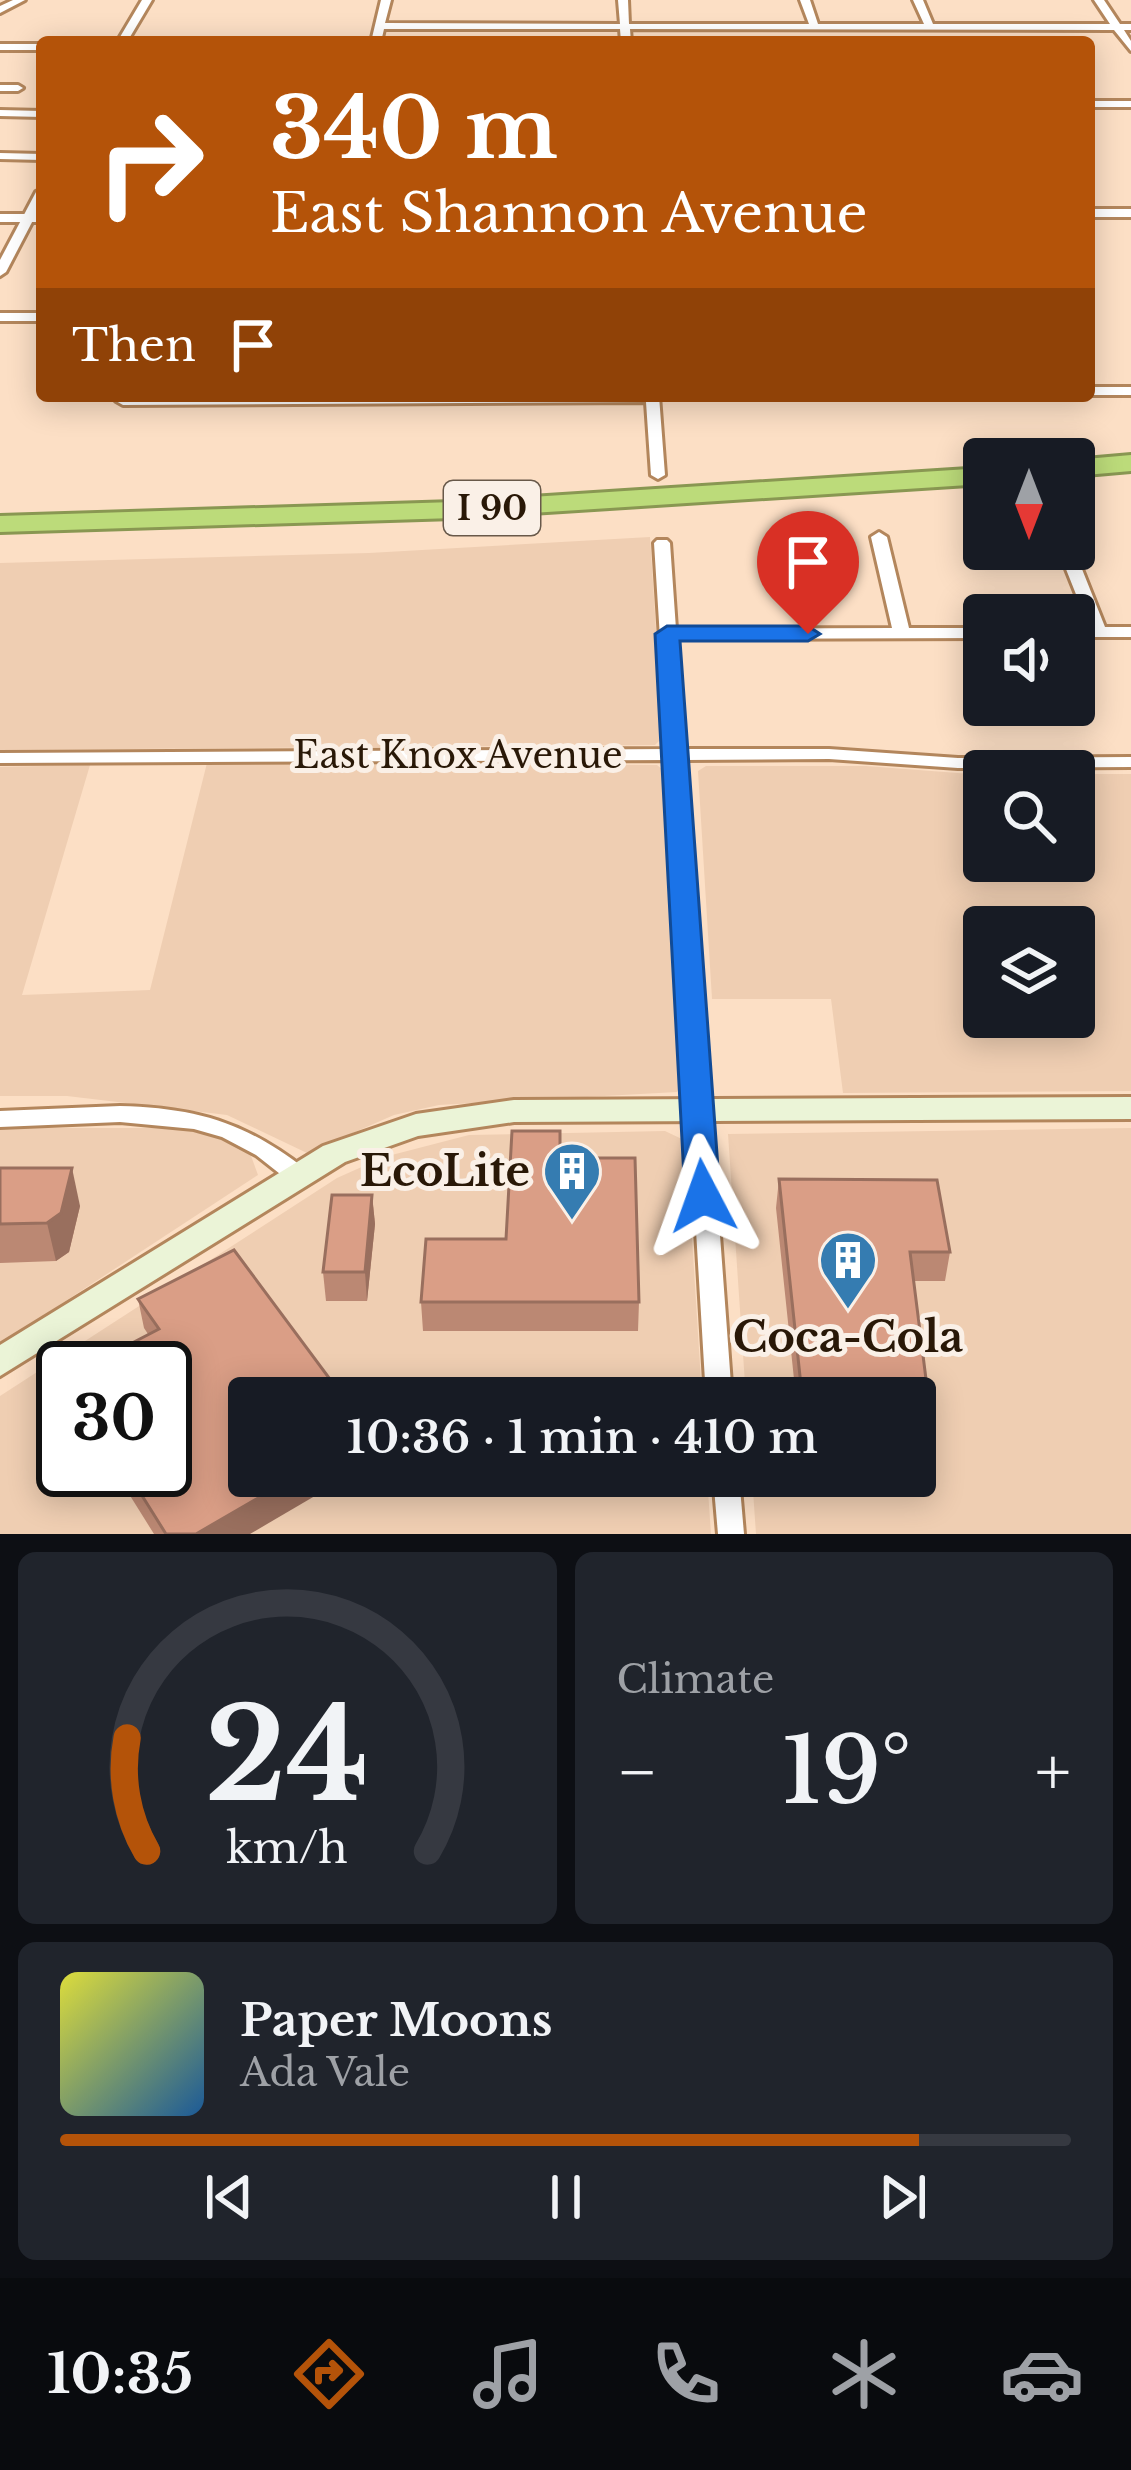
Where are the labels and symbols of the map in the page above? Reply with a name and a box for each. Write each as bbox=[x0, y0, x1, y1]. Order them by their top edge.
north arrow bbox=[963, 438, 1095, 570]
road number: I 90 bbox=[444, 481, 540, 535]
pin bbox=[757, 511, 859, 634]
street label: East Knox Avenue bbox=[293, 733, 623, 778]
position arrow bbox=[640, 1133, 766, 1259]
building icon: EcoLite bbox=[541, 1140, 603, 1222]
place label: EcoLite bbox=[360, 1145, 530, 1197]
building icon: Coca-Cola bbox=[817, 1229, 879, 1311]
place label: Coca-Cola bbox=[733, 1311, 963, 1363]
speed limit sign: 30 bbox=[36, 1341, 192, 1497]

